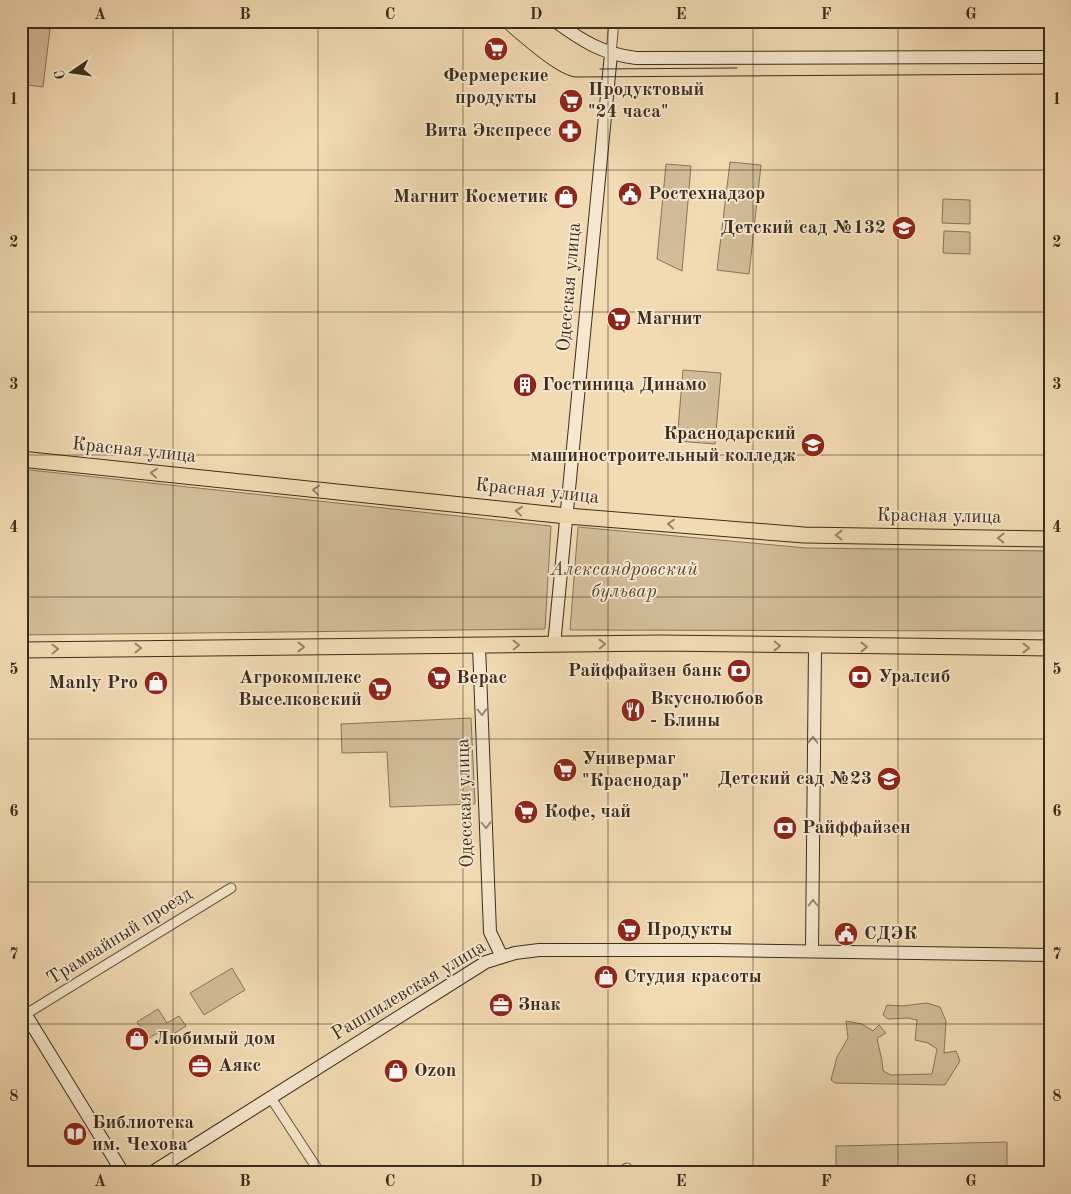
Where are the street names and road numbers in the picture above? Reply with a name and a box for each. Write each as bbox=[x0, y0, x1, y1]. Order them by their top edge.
street label: Одесская улица bbox=[555, 221, 585, 352]
street label: Красная улица bbox=[71, 435, 198, 467]
street label: Красная улица bbox=[474, 476, 601, 508]
street label: Красная улица bbox=[876, 506, 1002, 528]
street label: Одесская улица bbox=[454, 737, 478, 868]
street label: Трамвайный проезд bbox=[44, 884, 196, 989]
street label: Рашпилевская улица bbox=[329, 937, 490, 1044]

